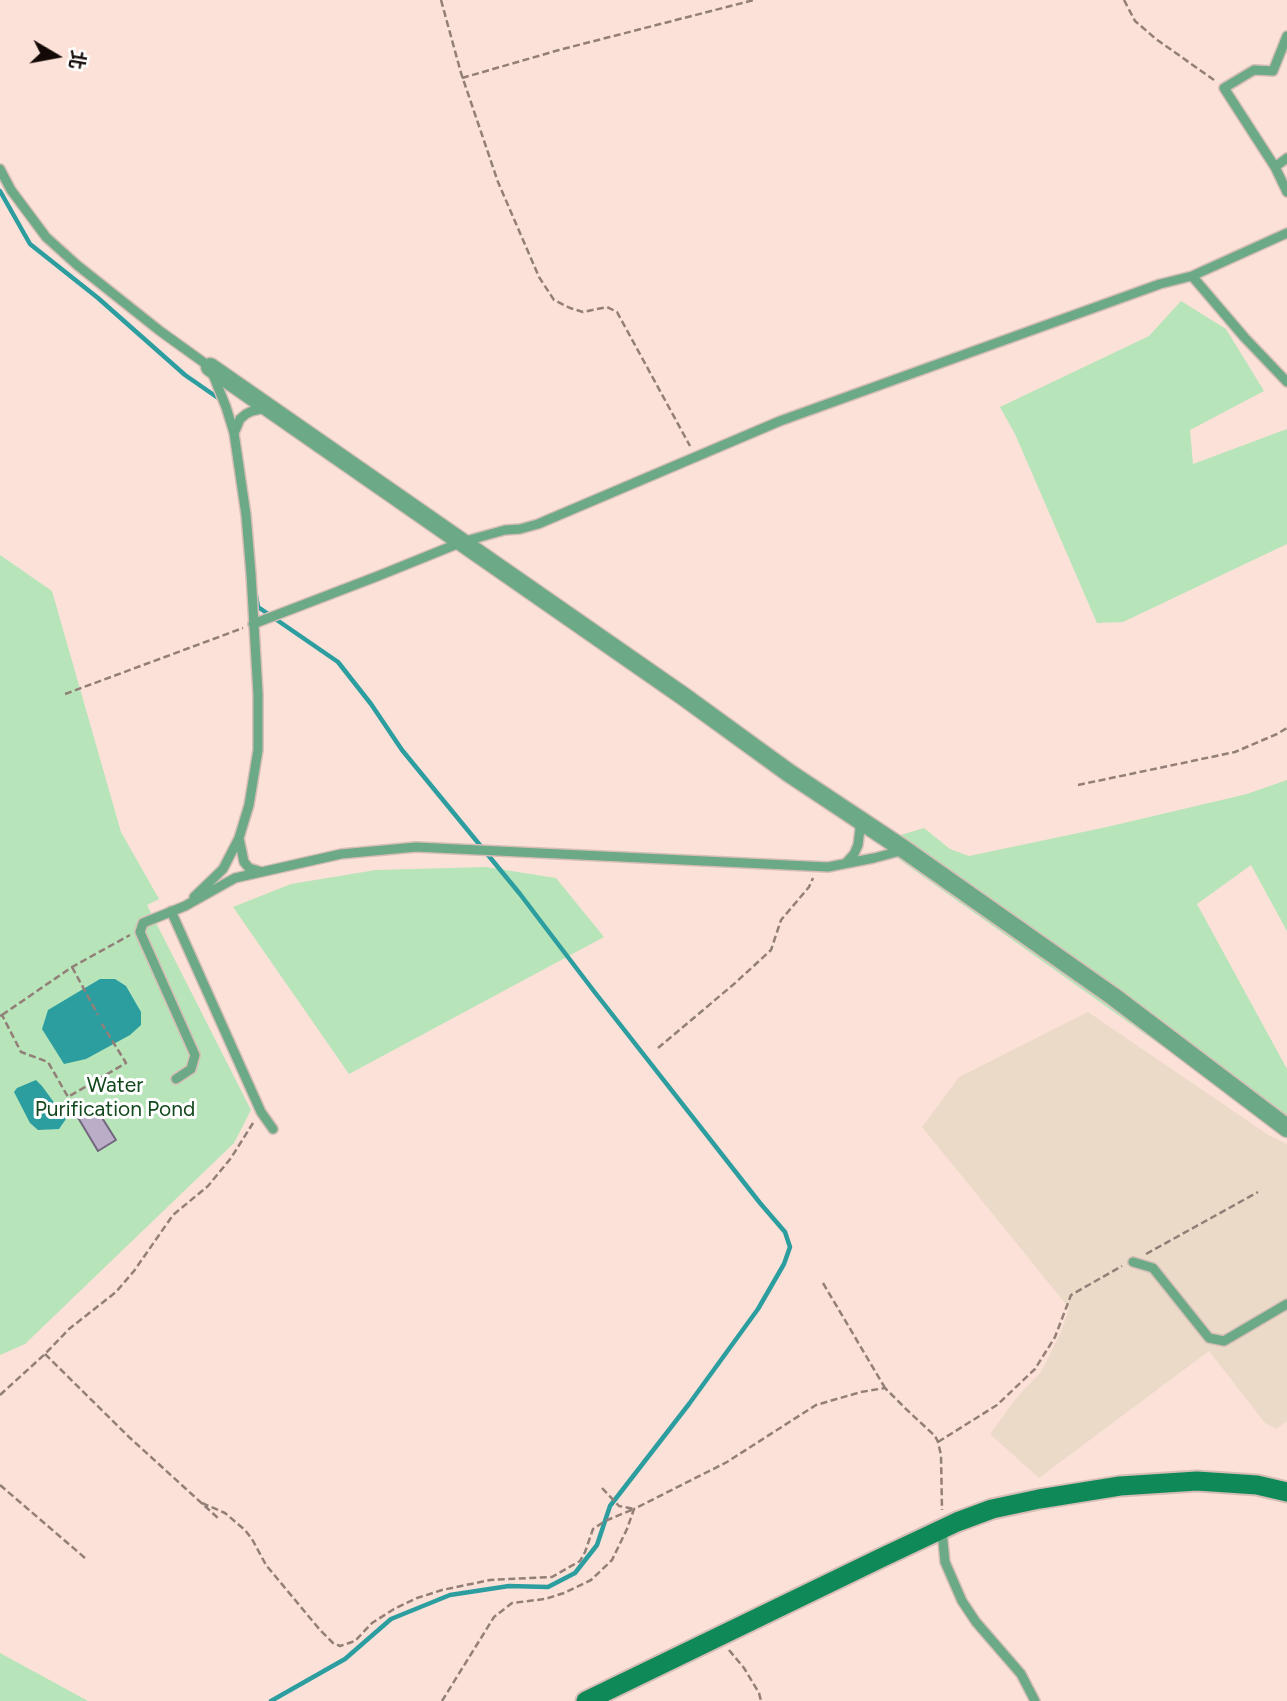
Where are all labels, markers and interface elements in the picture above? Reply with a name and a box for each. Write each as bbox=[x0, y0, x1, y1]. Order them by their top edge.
north arrow bbox=[21, 21, 91, 91]
text: 北 bbox=[64, 48, 90, 71]
park label: Water Purification Pond bbox=[35, 1073, 195, 1123]

